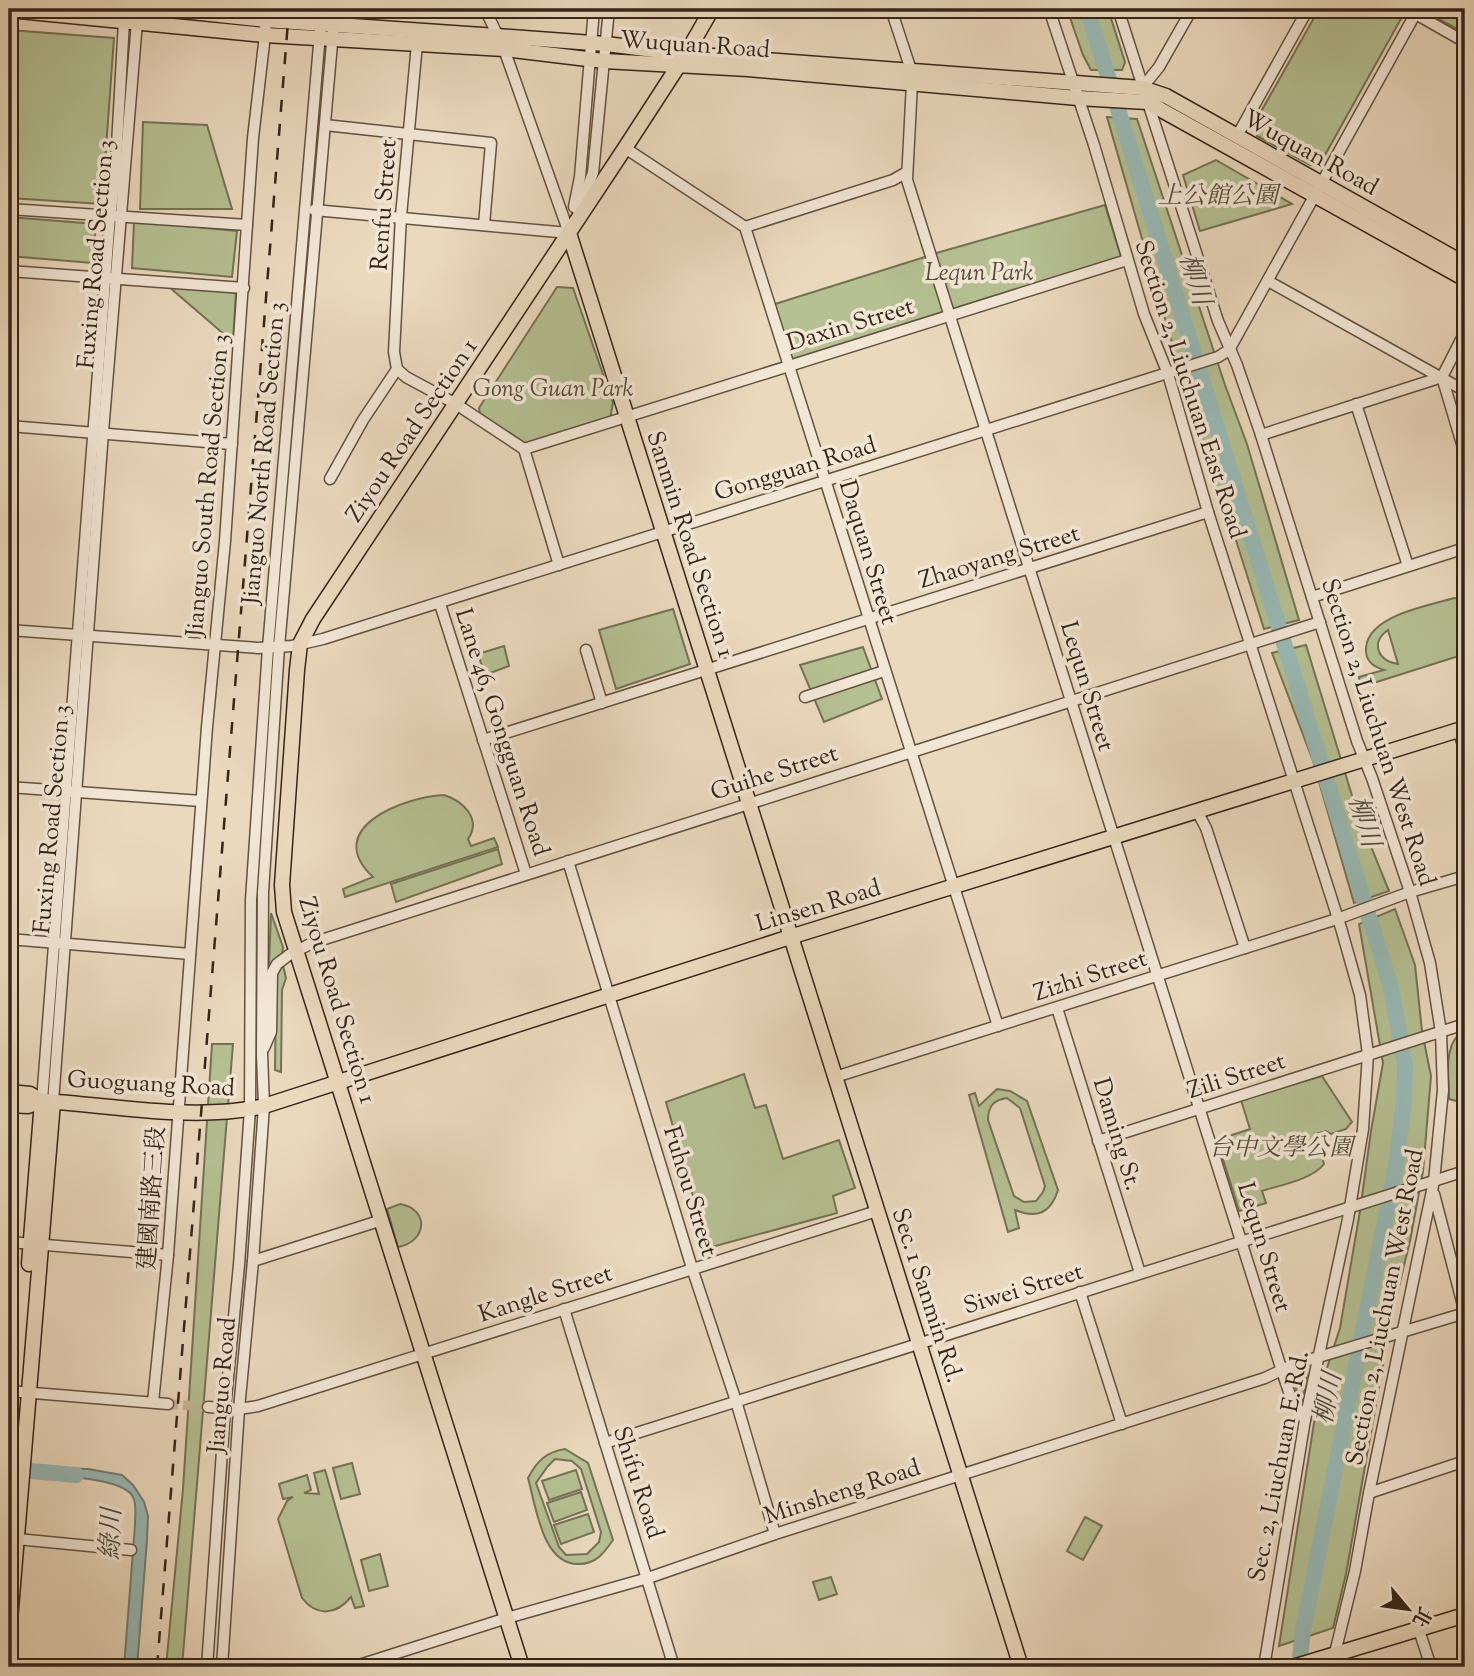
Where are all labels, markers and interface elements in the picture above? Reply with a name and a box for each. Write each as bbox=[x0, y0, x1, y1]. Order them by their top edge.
street label: Wuquan Road bbox=[619, 24, 771, 68]
street label: Wuquan Road bbox=[1236, 102, 1384, 205]
street label: Fuxing Road Section 3 bbox=[70, 138, 124, 370]
street label: Renfu Street bbox=[363, 139, 407, 272]
park label: 上公館公園 bbox=[1158, 180, 1282, 214]
street label: Section 2, Liuchuan East Road bbox=[1125, 236, 1254, 544]
water label: 柳川 bbox=[1168, 249, 1220, 313]
park label: Lequn Park bbox=[925, 257, 1033, 291]
street label: Daxin Street bbox=[783, 290, 918, 361]
street label: Jianguo North Road Section 3 bbox=[235, 301, 295, 608]
street label: Jianguo South Road Section 3 bbox=[179, 333, 239, 640]
street label: Ziyou Road Section 1 bbox=[339, 333, 487, 530]
park label: Gong Guan Park bbox=[473, 373, 634, 407]
street label: Sanmin Road Section 1 bbox=[636, 427, 742, 662]
street label: Gongguan Road bbox=[710, 429, 881, 511]
street label: Daquan Street bbox=[829, 476, 905, 629]
street label: Zhaoyang Street bbox=[915, 517, 1084, 599]
street label: Section 2, Liuchuan West Road bbox=[1311, 574, 1443, 891]
street label: Lane 46, Gongguan Road bbox=[445, 604, 557, 861]
street label: Lequn Street bbox=[1050, 618, 1122, 756]
street label: Fuxing Road Section 3 bbox=[26, 703, 80, 935]
street label: Guihe Street bbox=[706, 737, 843, 811]
water label: 柳川 bbox=[1337, 791, 1389, 855]
street label: Linsen Road bbox=[752, 872, 886, 942]
street label: Ziyou Road Section 1 bbox=[288, 893, 384, 1108]
street label: Zizhi Street bbox=[1030, 943, 1152, 1011]
street label: Zili Street bbox=[1183, 1045, 1290, 1109]
street label: Guoguang Road bbox=[66, 1064, 236, 1106]
street label: Daming St. bbox=[1083, 1074, 1149, 1195]
street label: Fuhou Street bbox=[653, 1122, 725, 1261]
street label: 建國南路三段 bbox=[131, 1125, 175, 1271]
park label: 台中文學公園 bbox=[1209, 1132, 1357, 1166]
street label: Section 2, Liuchuan West Road bbox=[1339, 1146, 1433, 1469]
street label: Lequn Street bbox=[1227, 1179, 1299, 1317]
street label: Sec. 1 Sanmin Rd. bbox=[882, 1204, 970, 1387]
street label: Siwei Street bbox=[960, 1256, 1088, 1324]
street label: Kangle Street bbox=[474, 1257, 617, 1333]
street label: Jianguo Road bbox=[200, 1315, 246, 1457]
street label: Sec. 2, Liuchuan E. Rd. bbox=[1241, 1348, 1319, 1585]
water label: 柳川 bbox=[1306, 1366, 1353, 1428]
street label: Shifu Road bbox=[603, 1422, 671, 1544]
street label: Minsheng Road bbox=[760, 1452, 925, 1534]
water label: 綠川 bbox=[93, 1504, 132, 1561]
north arrow bbox=[1372, 1574, 1442, 1644]
text: 北 bbox=[1404, 1601, 1437, 1631]

